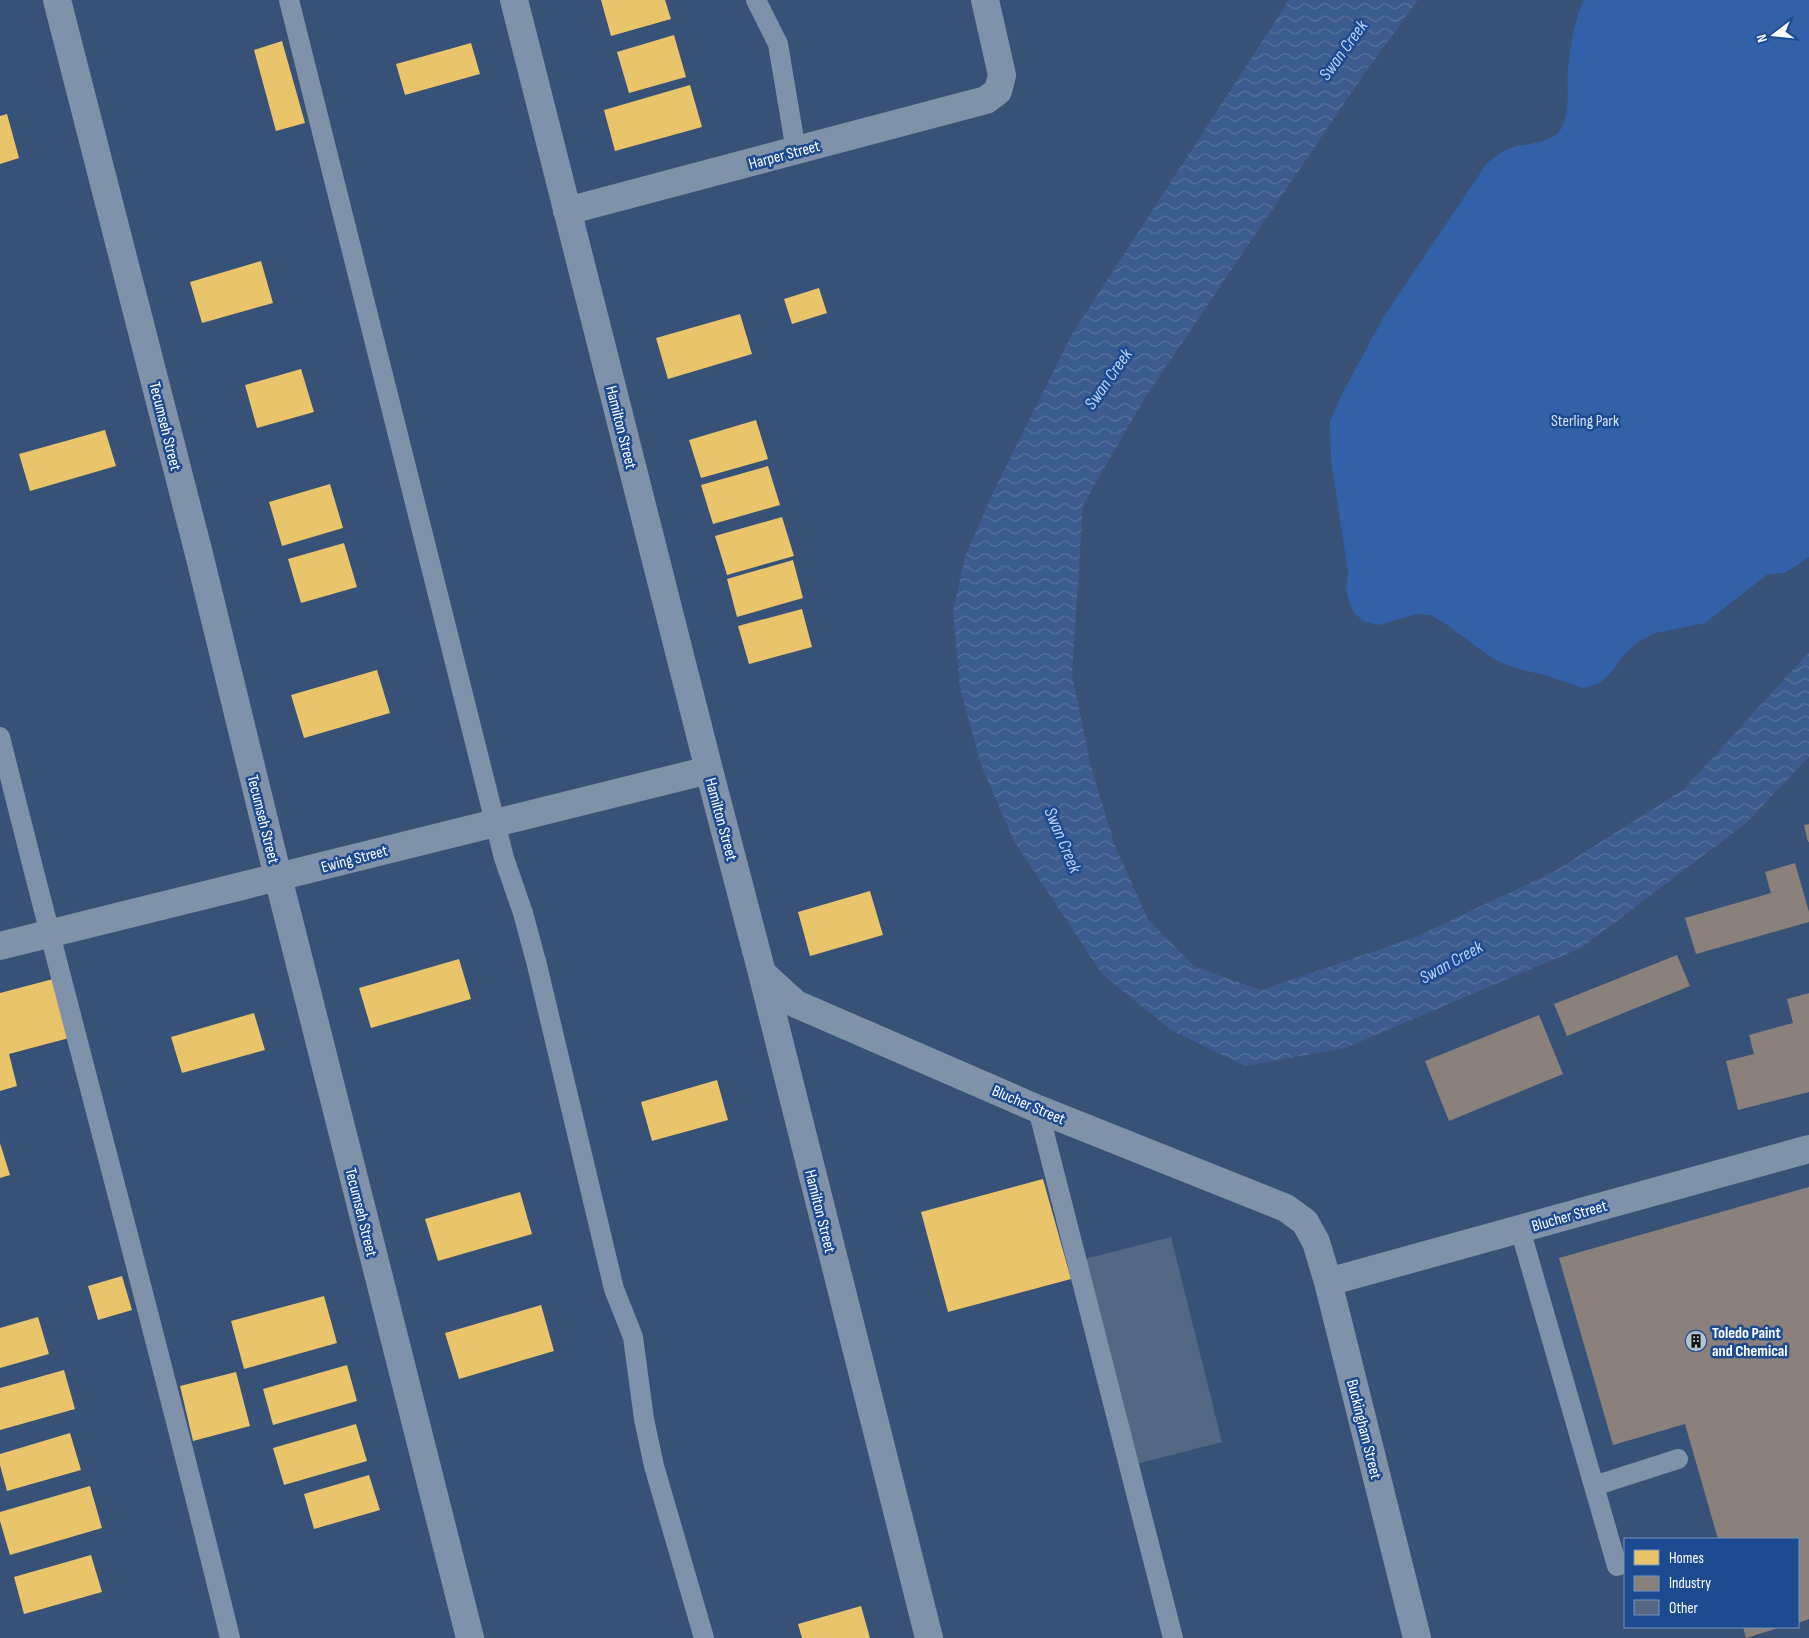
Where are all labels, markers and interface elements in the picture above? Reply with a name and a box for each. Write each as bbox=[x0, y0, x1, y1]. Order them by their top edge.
north arrow bbox=[1749, 10, 1799, 60]
water label: Swan Creek bbox=[1315, 15, 1373, 84]
text: N bbox=[1753, 33, 1771, 44]
street label: Harper Street bbox=[747, 137, 822, 174]
water label: Swan Creek bbox=[1080, 344, 1138, 414]
street label: Tecumseh Street bbox=[144, 380, 185, 473]
street label: Hamilton Street bbox=[601, 384, 640, 471]
park label: Sterling Park bbox=[1551, 412, 1619, 431]
street label: Tecumseh Street bbox=[242, 773, 283, 866]
street label: Hamilton Street bbox=[700, 776, 741, 863]
water label: Swan Creek bbox=[1039, 804, 1086, 877]
street label: Ewing Street bbox=[319, 841, 390, 877]
water label: Swan Creek bbox=[1416, 936, 1488, 988]
street label: Blucher Street bbox=[989, 1082, 1068, 1129]
street label: Tecumseh Street bbox=[340, 1166, 381, 1259]
street label: Hamilton Street bbox=[800, 1168, 839, 1255]
street label: Blucher Street bbox=[1530, 1197, 1609, 1236]
place label: Toledo Paint and Chemical bbox=[1712, 1324, 1788, 1361]
building icon: Toledo Paint and Chemical bbox=[1684, 1329, 1708, 1353]
street label: Buckingham Street bbox=[1342, 1378, 1385, 1481]
legend bbox=[1624, 1538, 1799, 1628]
text: Homes bbox=[1669, 1549, 1704, 1568]
text: Industry bbox=[1669, 1574, 1711, 1593]
text: Other bbox=[1669, 1599, 1698, 1618]

